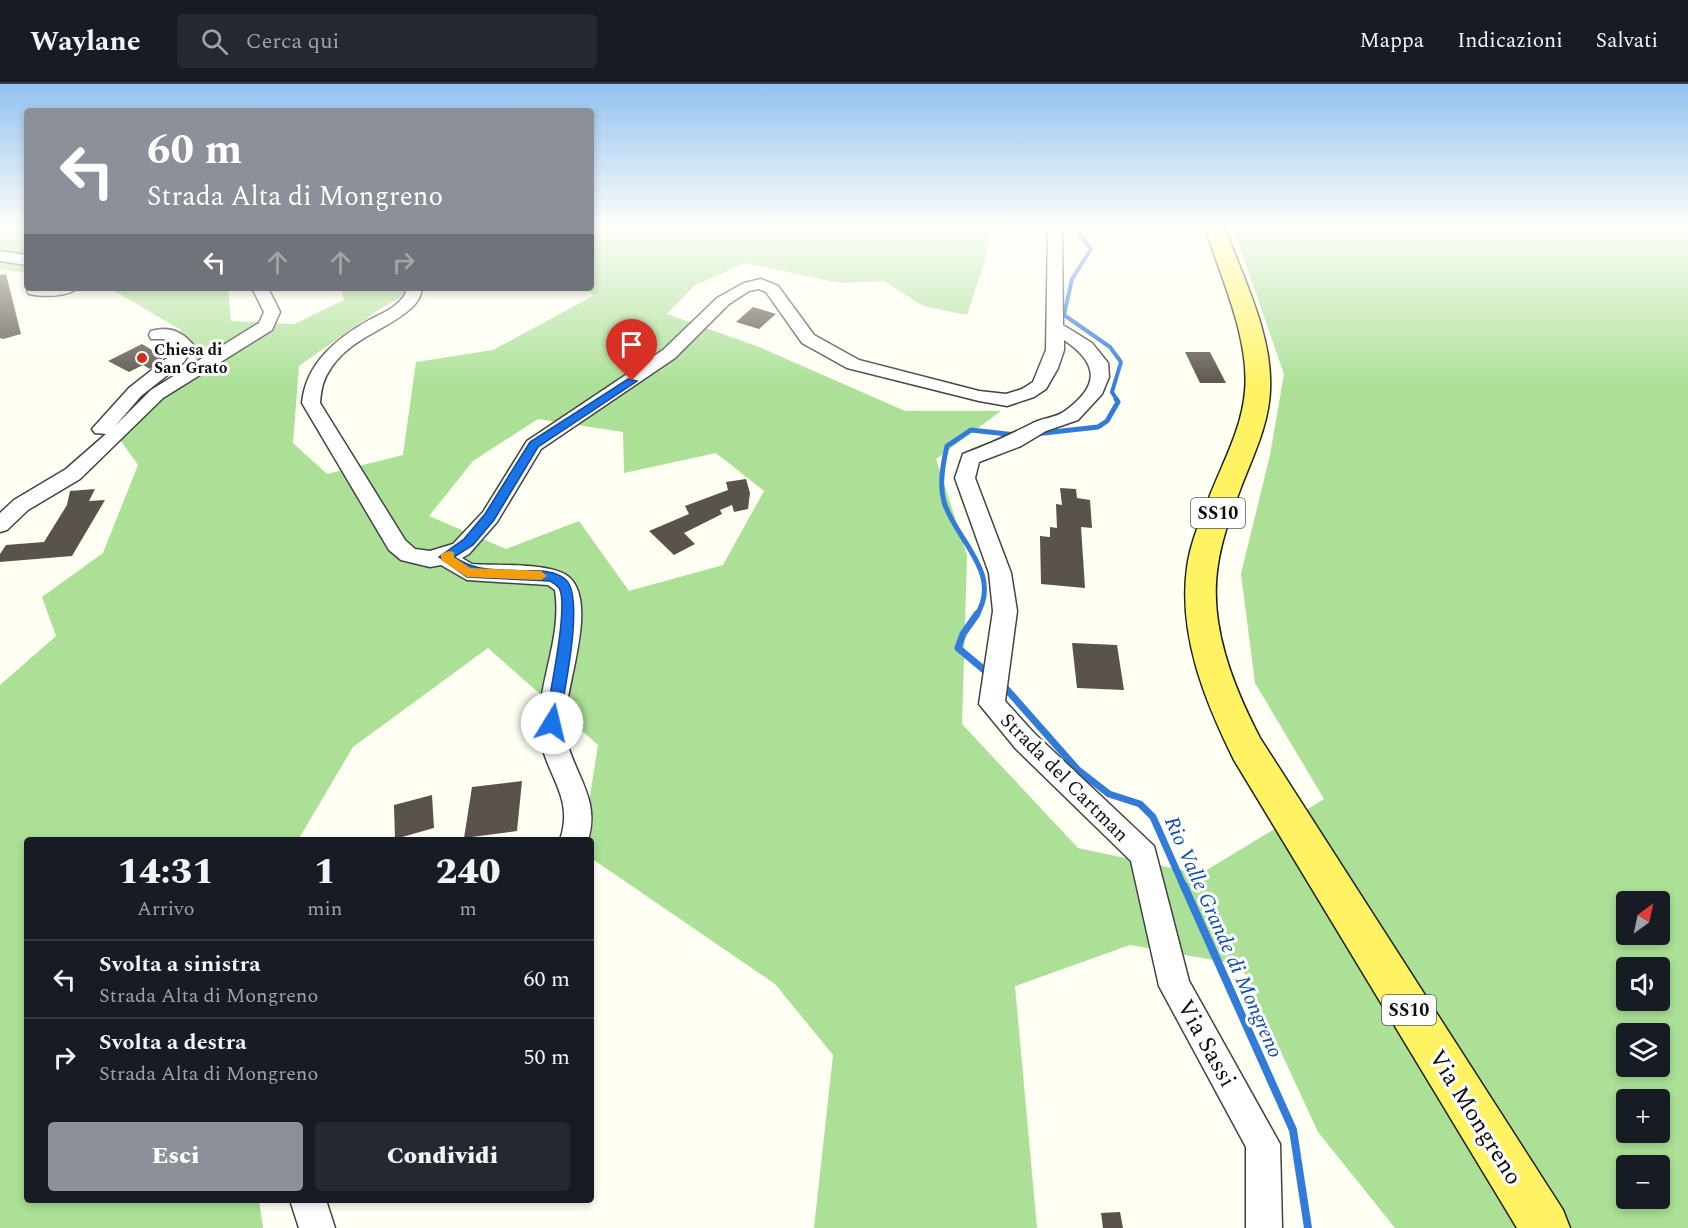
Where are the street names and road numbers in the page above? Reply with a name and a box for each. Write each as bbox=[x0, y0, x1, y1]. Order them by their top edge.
road number: SS10 bbox=[1191, 498, 1245, 528]
street label: Strada del Cartman bbox=[993, 706, 1136, 849]
street label: Via Sassi bbox=[1167, 993, 1245, 1094]
road number: SS10 bbox=[1382, 995, 1436, 1025]
street label: Via Mongreno bbox=[1419, 1043, 1531, 1192]

